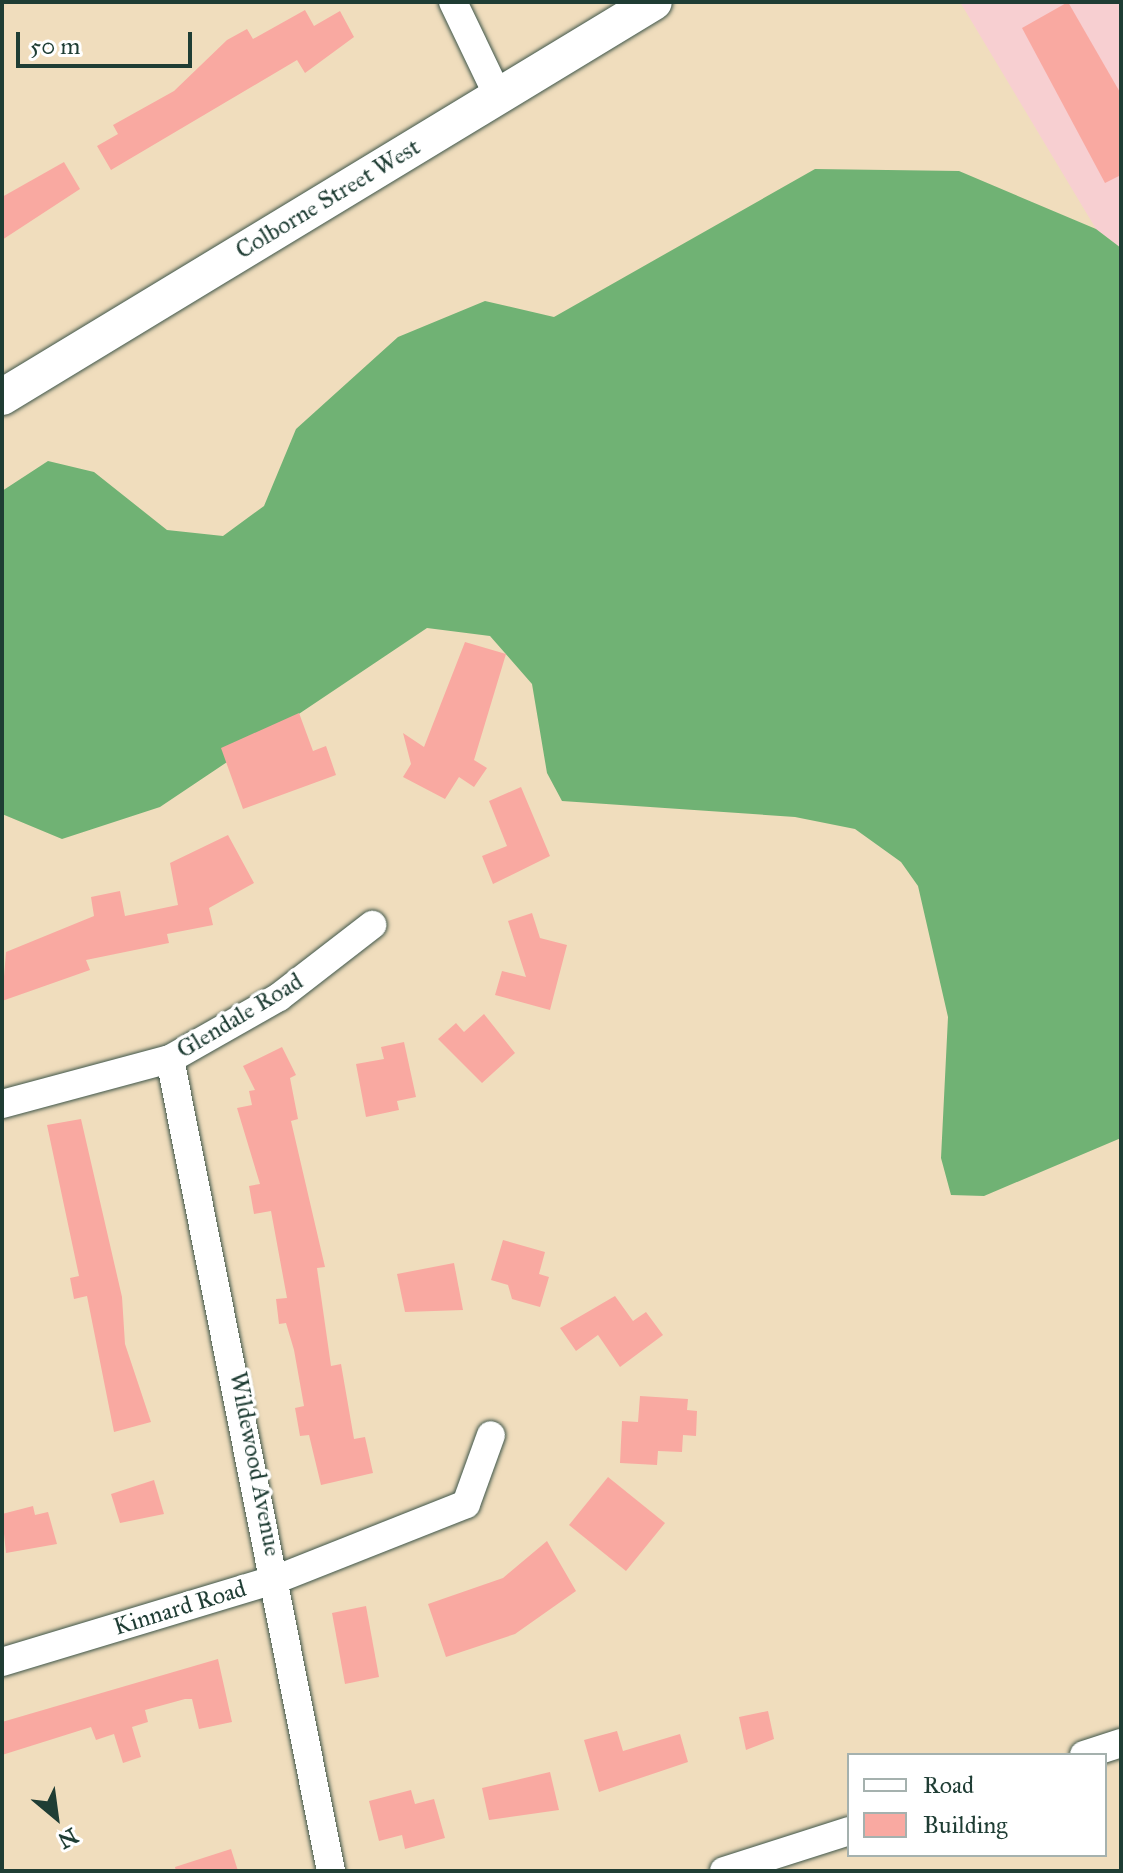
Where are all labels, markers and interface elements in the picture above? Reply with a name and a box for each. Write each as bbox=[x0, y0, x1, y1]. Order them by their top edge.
scale bar bbox=[20, 16, 196, 66]
text: 50 m bbox=[30, 31, 80, 61]
street label: Colborne Street West bbox=[231, 133, 425, 265]
street label: Glendale Road bbox=[172, 967, 308, 1065]
street label: Wildewood Avenue bbox=[223, 1369, 287, 1559]
street label: Kinnard Road bbox=[110, 1574, 250, 1642]
legend bbox=[847, 1753, 1107, 1857]
text: Road bbox=[923, 1770, 974, 1800]
north arrow bbox=[16, 1777, 96, 1857]
text: Building bbox=[923, 1810, 1008, 1840]
text: N bbox=[53, 1822, 83, 1855]

